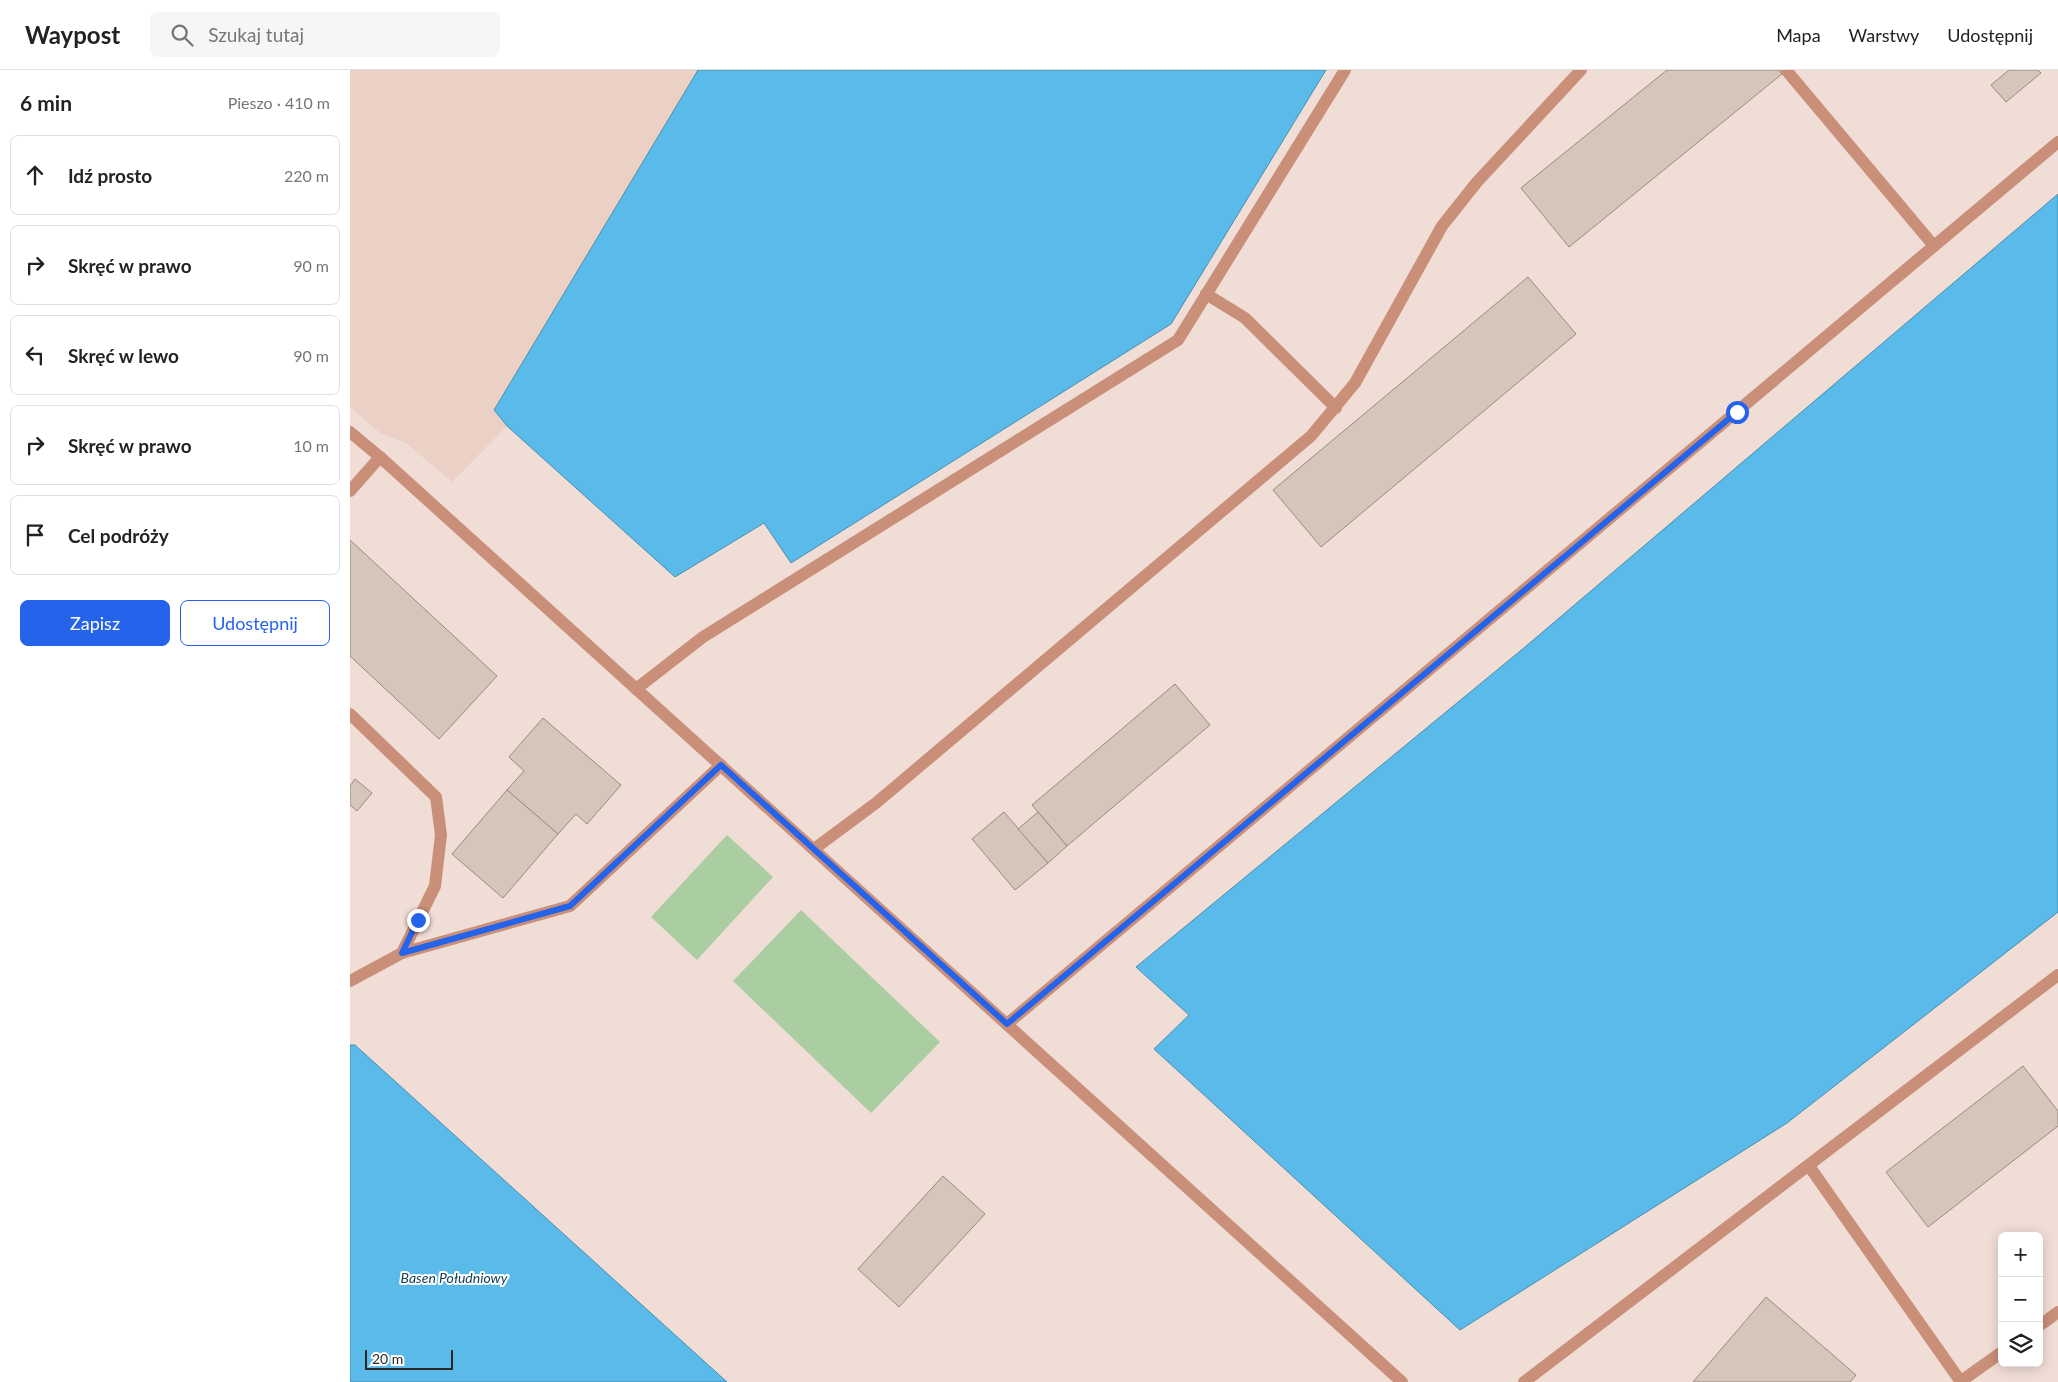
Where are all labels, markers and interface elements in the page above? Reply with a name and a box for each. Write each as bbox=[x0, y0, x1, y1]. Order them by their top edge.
search box bbox=[150, 12, 500, 57]
text: Waypost bbox=[25, 20, 120, 49]
icon: search bbox=[168, 21, 196, 49]
text: Szukaj tutaj bbox=[208, 23, 304, 46]
text: Mapa bbox=[1776, 24, 1821, 46]
text: Warstwy bbox=[1849, 24, 1919, 46]
text: Udostępnij bbox=[1947, 24, 2033, 46]
text: 6 min bbox=[20, 90, 72, 115]
text: Pieszo · 410 m bbox=[228, 93, 330, 112]
icon: ahead bbox=[21, 161, 49, 189]
text: Idź prosto bbox=[68, 164, 152, 187]
text: 220 m bbox=[284, 166, 329, 185]
icon: right bbox=[21, 251, 49, 279]
text: Skręć w prawo bbox=[68, 254, 192, 277]
text: 90 m bbox=[293, 256, 329, 275]
icon: left bbox=[21, 341, 49, 369]
text: Skręć w lewo bbox=[68, 344, 179, 367]
text: 90 m bbox=[293, 346, 329, 365]
route start bbox=[1726, 401, 1749, 424]
icon: right bbox=[21, 431, 49, 459]
text: Skręć w prawo bbox=[68, 434, 192, 457]
text: 10 m bbox=[293, 436, 329, 455]
icon: arrive bbox=[21, 521, 49, 549]
text: Cel podróży bbox=[68, 524, 169, 547]
button: Zapisz bbox=[20, 600, 170, 646]
button: Udostępnij bbox=[180, 600, 330, 646]
route end bbox=[407, 909, 430, 932]
map controls bbox=[1998, 1232, 2043, 1367]
button: + bbox=[1998, 1232, 2043, 1277]
water label: Basen Południowy bbox=[401, 1269, 508, 1286]
button: − bbox=[1998, 1277, 2043, 1322]
button: layers bbox=[1998, 1322, 2043, 1367]
scale bar bbox=[365, 1347, 452, 1370]
text: 20 m bbox=[372, 1350, 403, 1367]

